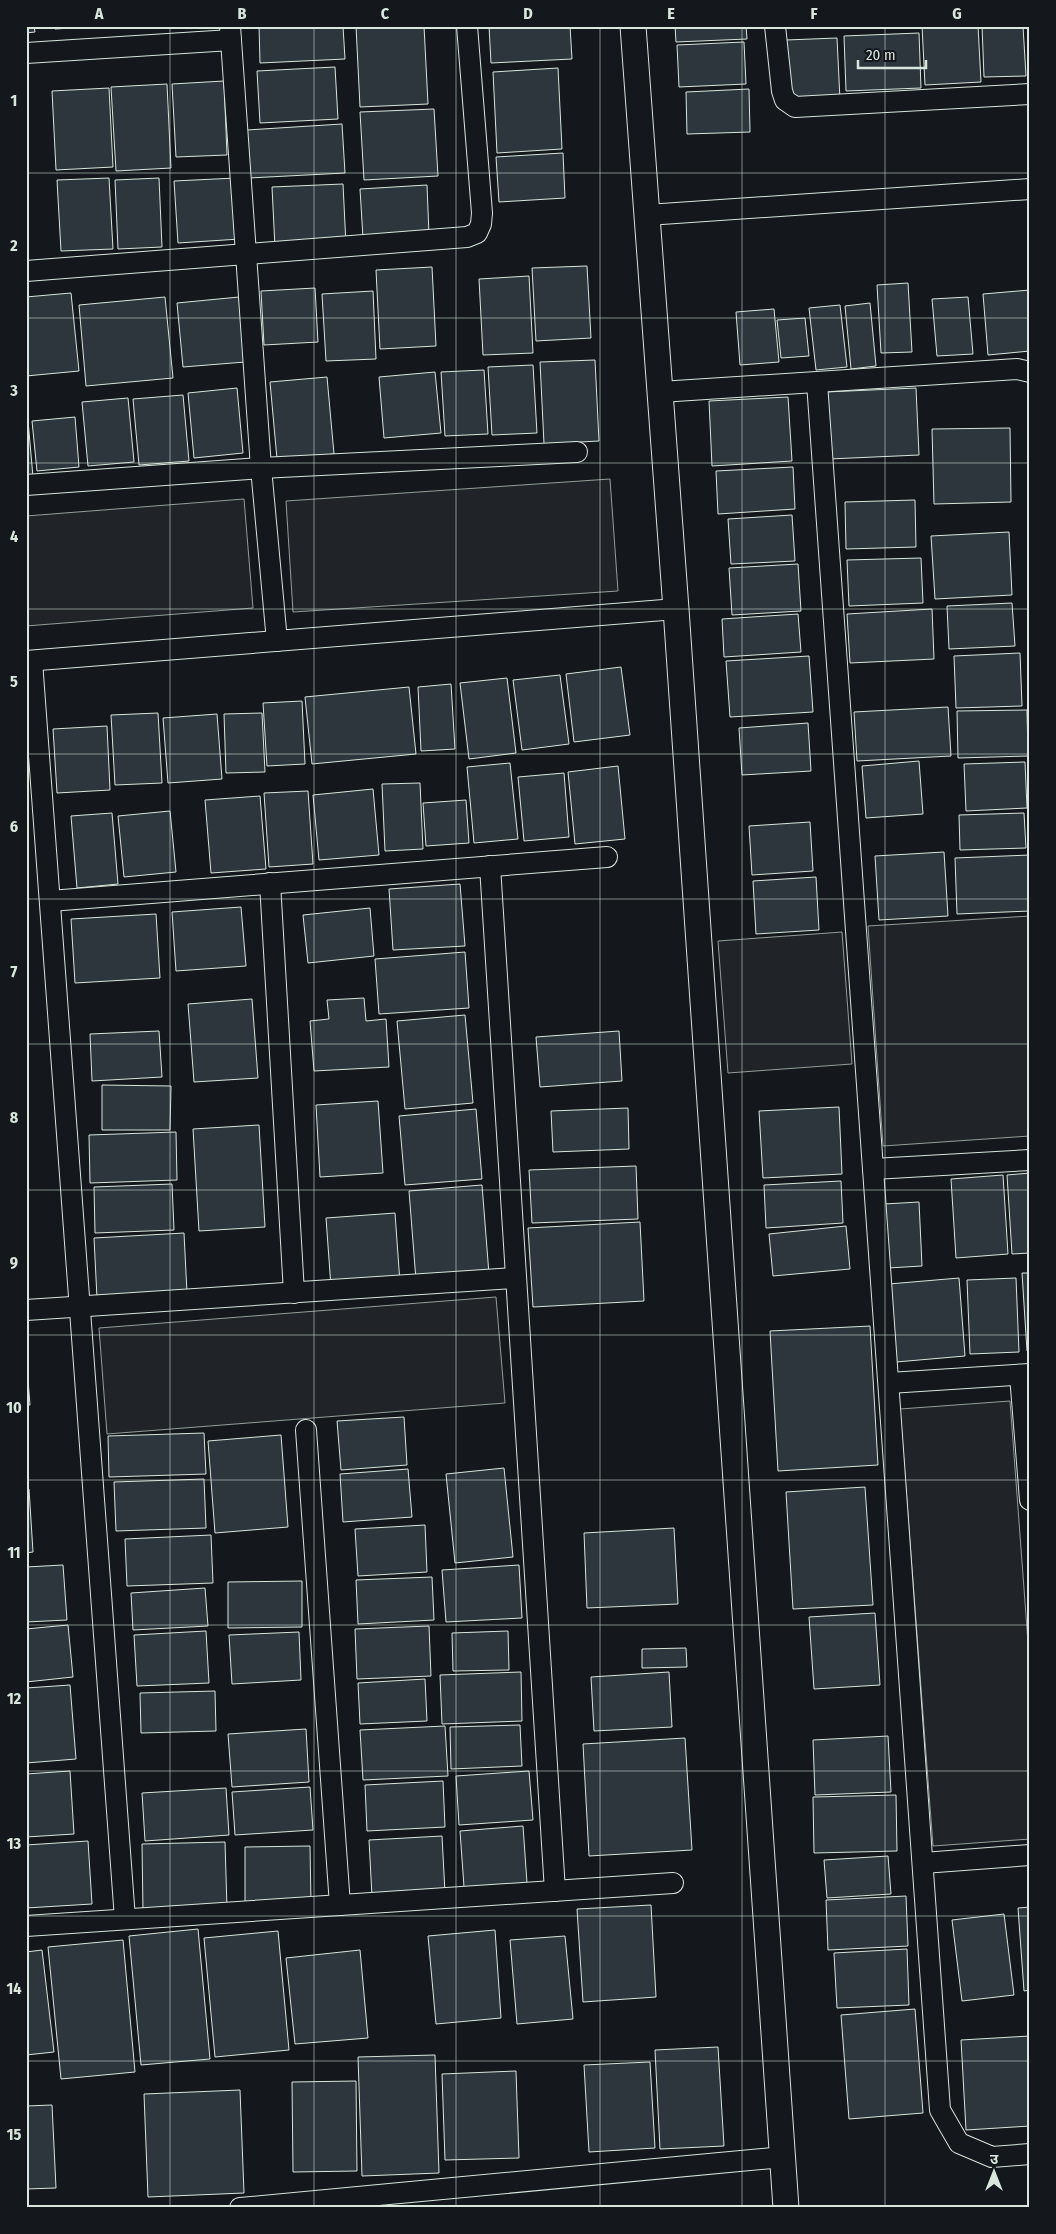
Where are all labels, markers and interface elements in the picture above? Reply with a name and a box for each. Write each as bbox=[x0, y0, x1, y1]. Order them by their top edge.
text: A bbox=[94, 4, 104, 23]
text: B bbox=[238, 4, 247, 23]
text: C bbox=[381, 4, 390, 23]
text: D bbox=[523, 4, 533, 23]
text: E bbox=[667, 4, 675, 23]
text: F bbox=[810, 4, 818, 23]
text: G bbox=[952, 4, 962, 23]
scale bar bbox=[858, 38, 926, 70]
text: 20 m bbox=[866, 46, 896, 64]
text: 1 bbox=[11, 91, 17, 110]
text: 2 bbox=[9, 236, 18, 255]
text: 3 bbox=[9, 381, 18, 400]
text: 4 bbox=[10, 527, 18, 546]
text: 5 bbox=[10, 672, 18, 691]
text: 6 bbox=[10, 817, 18, 836]
text: 7 bbox=[11, 962, 18, 981]
text: 8 bbox=[10, 1108, 19, 1127]
text: 9 bbox=[10, 1253, 18, 1272]
text: 10 bbox=[6, 1398, 22, 1417]
text: 11 bbox=[7, 1543, 21, 1562]
text: 12 bbox=[7, 1689, 22, 1708]
text: 13 bbox=[7, 1834, 22, 1853]
text: 14 bbox=[7, 1979, 22, 1998]
text: 15 bbox=[7, 2125, 21, 2144]
north arrow bbox=[968, 2146, 1018, 2196]
text: उ bbox=[990, 2151, 999, 2168]

